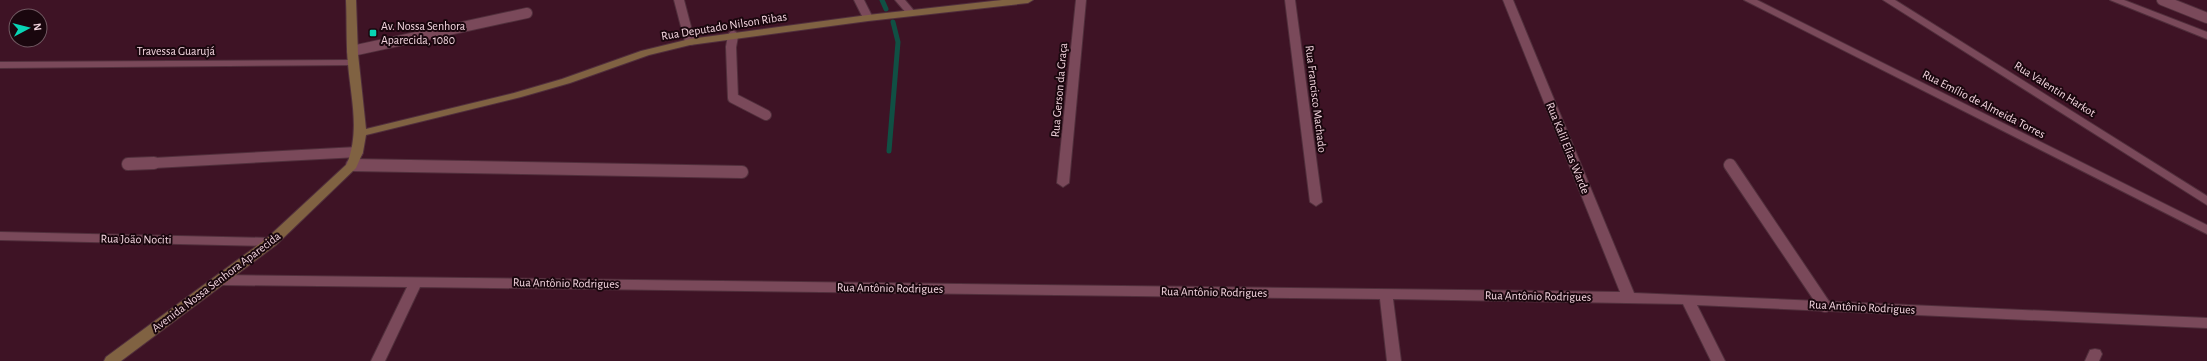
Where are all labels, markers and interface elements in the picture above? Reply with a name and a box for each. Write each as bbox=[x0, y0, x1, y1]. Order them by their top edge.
north arrow bbox=[8, 8, 48, 48]
street label: Rua Deputado Nilson Ribas bbox=[660, 10, 788, 42]
place label: Av. Nossa Senhora Aparecida, 1080 bbox=[381, 20, 466, 46]
text: N bbox=[32, 22, 43, 31]
marker: Av. Nossa Senhora Aparecida, 1080 bbox=[368, 28, 378, 38]
street label: Rua Gerson da Graça bbox=[1049, 42, 1069, 138]
street label: Travessa Guarujá bbox=[137, 45, 216, 58]
street label: Rua Francisco Machado bbox=[1303, 45, 1329, 153]
street label: Rua Valentin Harkot bbox=[2012, 59, 2098, 119]
street label: Rua Emílio de Almeida Torres bbox=[1921, 68, 2047, 140]
street label: Rua Kalil Elias Warde bbox=[1544, 101, 1592, 195]
street label: Avenida Nossa Senhora Aparecida bbox=[149, 230, 283, 334]
street label: Rua João Nociti bbox=[100, 232, 172, 246]
street label: Rua Antônio Rodrigues bbox=[513, 276, 619, 290]
street label: Rua Antônio Rodrigues bbox=[837, 281, 943, 295]
street label: Rua Antônio Rodrigues bbox=[1161, 285, 1267, 299]
street label: Rua Antônio Rodrigues bbox=[1485, 289, 1591, 303]
street label: Rua Antônio Rodrigues bbox=[1809, 298, 1915, 316]

